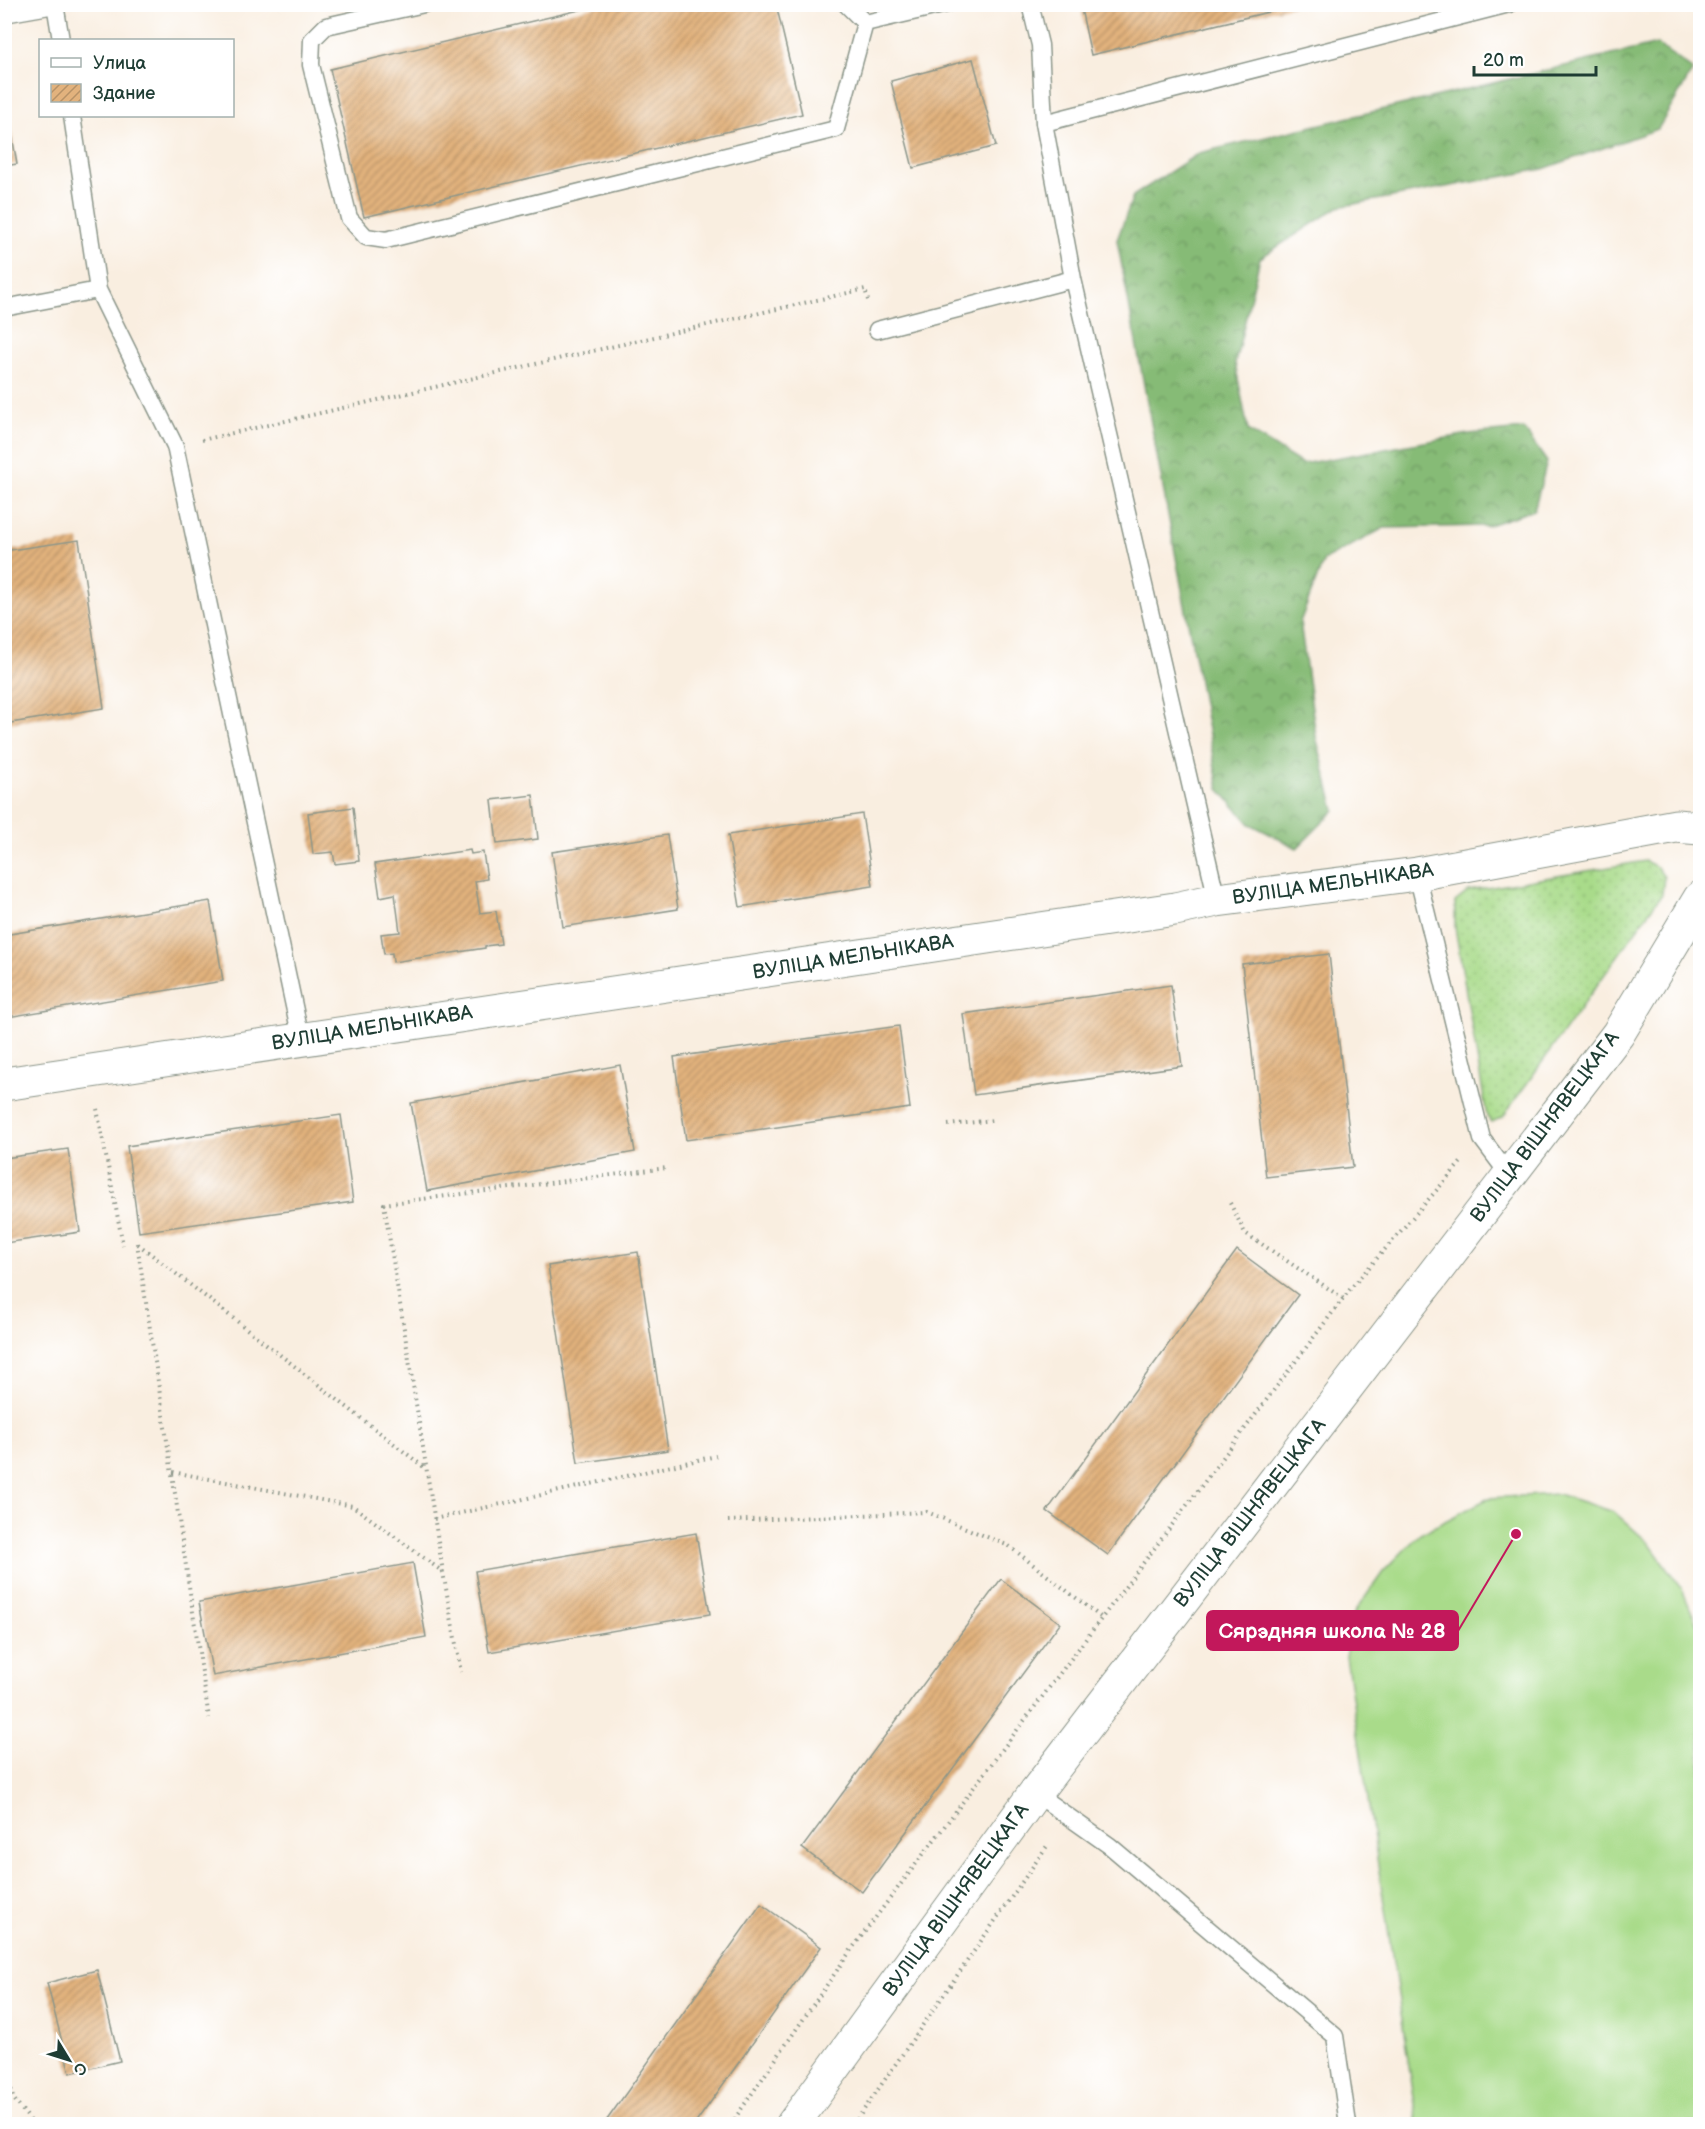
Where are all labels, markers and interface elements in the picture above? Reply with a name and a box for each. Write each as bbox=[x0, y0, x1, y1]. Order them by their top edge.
legend bbox=[39, 39, 234, 117]
scale bar bbox=[1474, 39, 1596, 77]
text: 20 m bbox=[1483, 50, 1524, 71]
text: Улица bbox=[93, 53, 147, 74]
text: Здание bbox=[93, 83, 155, 104]
street label: ВУЛІЦА МЕЛЬНІКАВА bbox=[1231, 858, 1436, 910]
street label: ВУЛІЦА МЕЛЬНІКАВА bbox=[751, 929, 956, 985]
street label: ВУЛІЦА МЕЛЬНІКАВА bbox=[270, 1000, 475, 1056]
street label: ВУЛІЦА ВІШНЯВЕЦКАГА bbox=[1465, 1026, 1625, 1227]
street label: ВУЛІЦА ВІШНЯВЕЦКАГА bbox=[1169, 1413, 1332, 1612]
callout: Сярэдняя школа № 28 bbox=[1207, 1611, 1458, 1650]
text: Сярэдняя школа № 28 bbox=[1218, 1619, 1446, 1644]
street label: ВУЛІЦА ВІШНЯВЕЦКАГА bbox=[878, 1798, 1035, 2001]
north arrow bbox=[39, 2030, 99, 2090]
text: С bbox=[69, 2058, 91, 2079]

